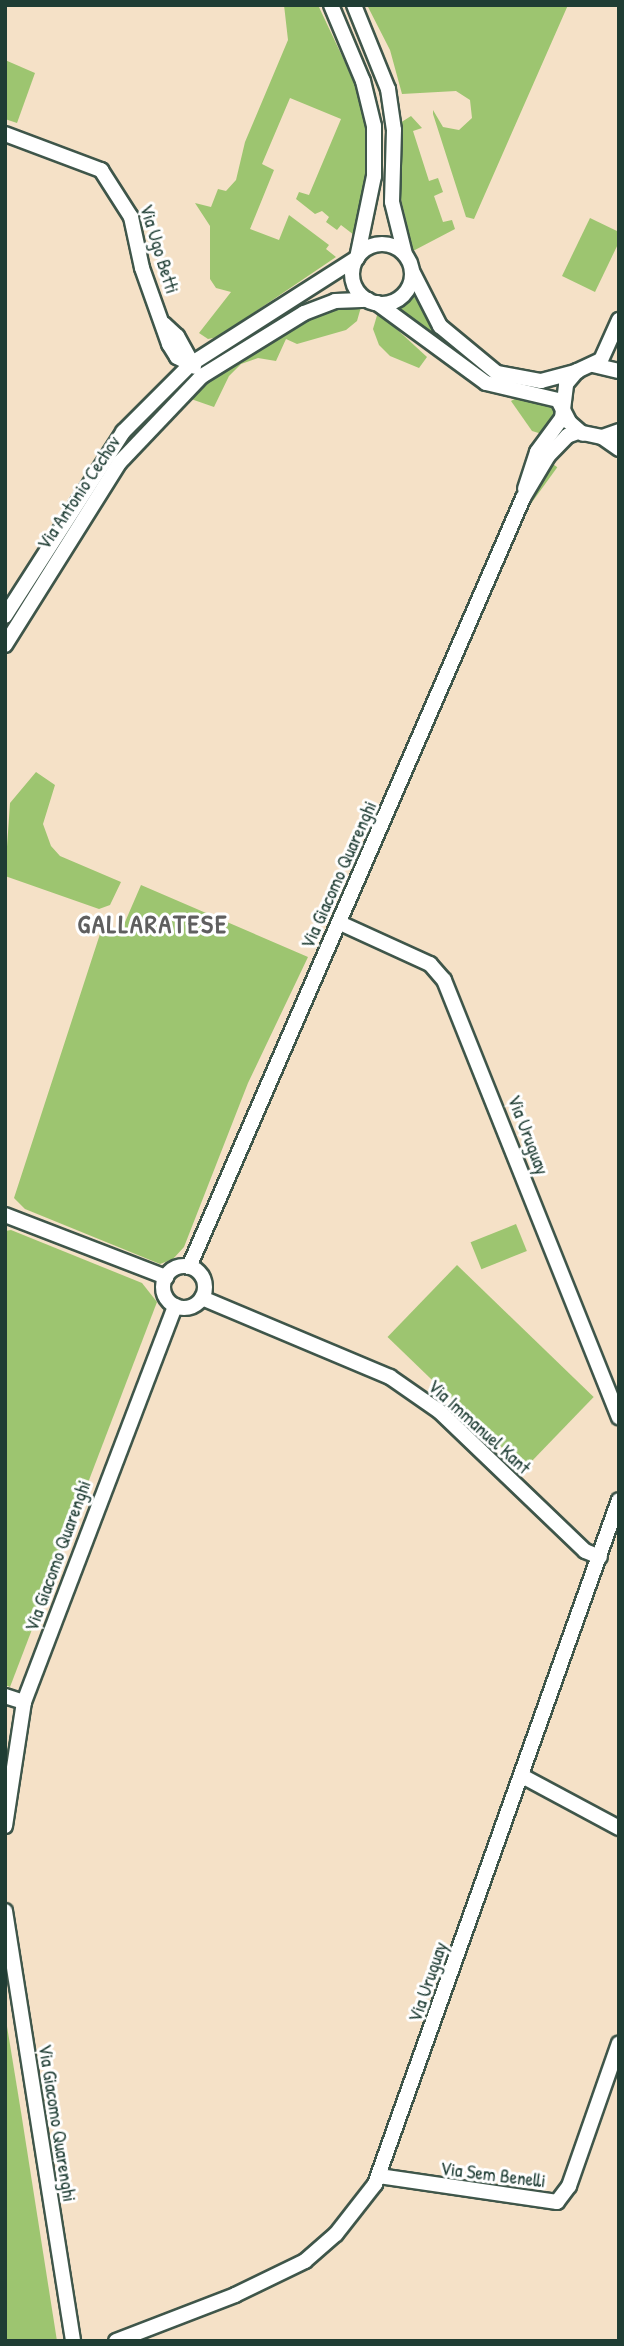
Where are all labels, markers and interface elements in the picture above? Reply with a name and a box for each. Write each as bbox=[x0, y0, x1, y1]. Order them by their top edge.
street label: Via Ugo Betti bbox=[135, 202, 183, 296]
street label: Via Antonio Cechov bbox=[33, 432, 125, 554]
street label: Via Giacomo Quarenghi bbox=[296, 798, 382, 952]
district label: GALLARATESE bbox=[79, 908, 227, 940]
street label: Via Uruguay bbox=[502, 1092, 554, 1178]
street label: Via Immanuel Kant bbox=[423, 1375, 535, 1479]
street label: Via Giacomo Quarenghi bbox=[20, 1477, 96, 1635]
street label: Via Uruguay bbox=[404, 1939, 452, 2025]
street label: Via Giacomo Quarenghi bbox=[33, 2043, 81, 2203]
street label: Via Sem Benelli bbox=[439, 2157, 547, 2193]

